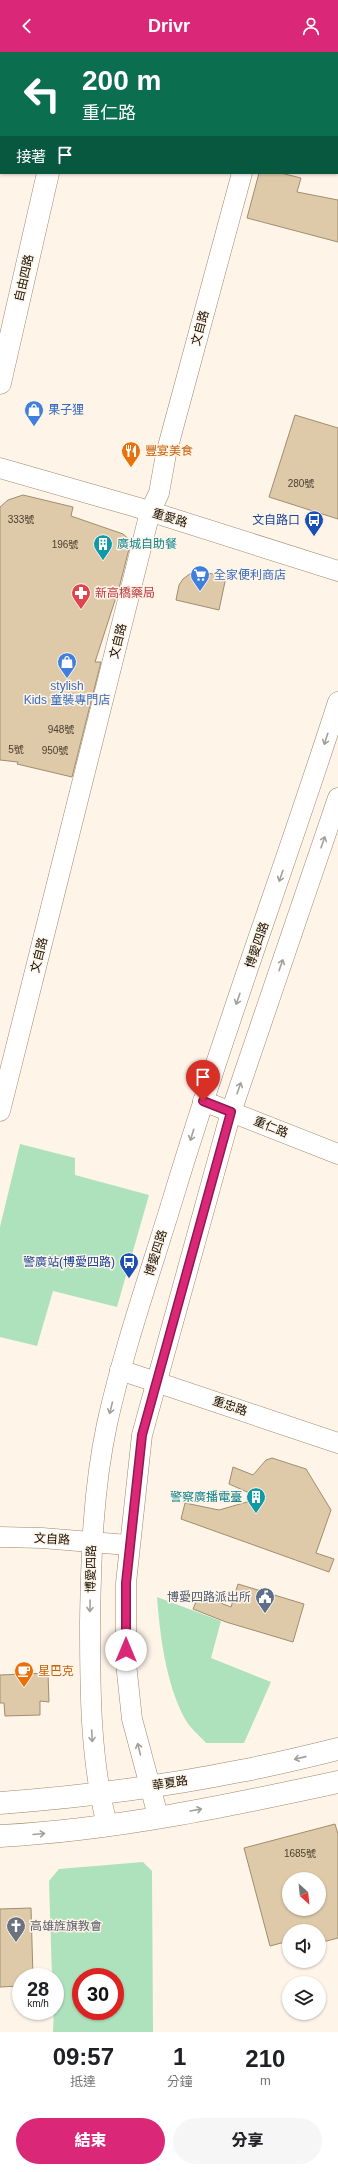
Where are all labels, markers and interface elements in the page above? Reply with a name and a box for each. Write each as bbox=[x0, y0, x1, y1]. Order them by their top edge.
icon: back bbox=[16, 15, 38, 37]
icon: person bbox=[300, 15, 322, 37]
text: Drivr bbox=[148, 16, 190, 36]
text: 200 m bbox=[82, 65, 161, 96]
icon: left bbox=[16, 68, 68, 120]
text: 重仁路 bbox=[82, 103, 136, 123]
icon: arrive bbox=[54, 144, 76, 166]
text: 接著 bbox=[16, 148, 46, 165]
street label: 自由四路 bbox=[12, 253, 36, 303]
street label: 文自路 bbox=[189, 309, 211, 347]
shop icon: 果子狸 bbox=[23, 399, 45, 427]
place label: 果子狸 bbox=[48, 403, 84, 417]
restaurant icon: 豐宴美食 bbox=[120, 440, 142, 468]
place label: 豐宴美食 bbox=[145, 444, 193, 458]
house number: 280號 bbox=[288, 478, 314, 489]
street label: 重愛路 bbox=[151, 506, 189, 530]
bus stop icon: 文自路口 bbox=[303, 509, 325, 537]
place label: 文自路口 bbox=[252, 513, 300, 527]
house number: 333號 bbox=[8, 514, 34, 525]
building icon: 廣城自助餐 bbox=[92, 533, 114, 561]
place label: 廣城自助餐 bbox=[117, 537, 177, 551]
house number: 196號 bbox=[52, 539, 78, 550]
supermarket icon: 全家便利商店 bbox=[189, 564, 211, 592]
place label: 全家便利商店 bbox=[214, 568, 286, 582]
pharmacy icon: 新高橋藥局 bbox=[70, 582, 92, 610]
place label: 新高橋藥局 bbox=[95, 586, 155, 600]
street label: 文自路 bbox=[107, 622, 129, 660]
shop icon: stylish Kids 童裝專門店 bbox=[56, 651, 78, 679]
place label: stylish Kids 童裝專門店 bbox=[24, 679, 110, 707]
house number: 948號 bbox=[48, 724, 74, 735]
one-way arrow bbox=[322, 732, 329, 745]
house number: 5號 bbox=[8, 744, 24, 755]
house number: 950號 bbox=[42, 745, 68, 756]
one-way arrow bbox=[320, 836, 327, 849]
one-way arrow bbox=[277, 869, 284, 882]
street label: 博愛四路 bbox=[243, 920, 271, 970]
street label: 文自路 bbox=[28, 936, 50, 974]
one-way arrow bbox=[277, 959, 285, 971]
one-way arrow bbox=[234, 992, 242, 1004]
pin bbox=[186, 1060, 220, 1101]
icon: arrive bbox=[192, 1066, 214, 1088]
one-way arrow bbox=[235, 1082, 243, 1094]
street label: 重仁路 bbox=[252, 1114, 290, 1140]
one-way arrow bbox=[188, 1128, 195, 1141]
street label: 博愛四路 bbox=[142, 1228, 170, 1278]
bus stop icon: 警廣站(博愛四路) bbox=[118, 1251, 140, 1279]
place label: 警廣站(博愛四路) bbox=[23, 1255, 115, 1269]
street label: 重忠路 bbox=[211, 1394, 249, 1418]
one-way arrow bbox=[107, 1401, 115, 1414]
building icon: 警察廣播電臺 bbox=[245, 1486, 267, 1514]
place label: 警察廣播電臺 bbox=[170, 1490, 242, 1504]
street label: 文自路 bbox=[34, 1531, 70, 1547]
street label: 博愛四路 bbox=[84, 1545, 98, 1593]
public building icon: 博愛四路派出所 bbox=[254, 1586, 276, 1614]
place label: 博愛四路派出所 bbox=[167, 1590, 251, 1604]
one-way arrow bbox=[86, 1599, 94, 1612]
position arrow bbox=[105, 1629, 147, 1671]
cafe icon: 星巴克 bbox=[13, 1660, 35, 1688]
place label: 星巴克 bbox=[38, 1664, 74, 1678]
one-way arrow bbox=[89, 1729, 96, 1742]
one-way arrow bbox=[134, 1742, 142, 1755]
one-way arrow bbox=[294, 1754, 307, 1762]
street label: 華夏路 bbox=[151, 1773, 189, 1793]
one-way arrow bbox=[189, 1806, 202, 1814]
one-way arrow bbox=[32, 1830, 45, 1837]
house number: 1685號 bbox=[284, 1848, 316, 1859]
north arrow bbox=[282, 1872, 326, 1916]
map controls bbox=[282, 1872, 326, 2020]
church icon: 高雄旌旗教會 bbox=[5, 1915, 27, 1943]
place label: 高雄旌旗教會 bbox=[30, 1919, 102, 1933]
button: sound bbox=[282, 1924, 326, 1968]
speed limit sign: 30 bbox=[72, 1968, 124, 2020]
button: layers bbox=[282, 1976, 326, 2020]
text: 28 bbox=[27, 1978, 49, 2000]
text: km/h bbox=[27, 1998, 49, 2009]
text: 09:57 bbox=[53, 2043, 114, 2070]
text: 1 bbox=[173, 2043, 186, 2070]
text: 210 bbox=[245, 2045, 285, 2072]
text: m bbox=[260, 2073, 271, 2088]
text: 抵達 bbox=[70, 2074, 96, 2089]
text: 分鐘 bbox=[167, 2074, 193, 2089]
button: 結束 bbox=[16, 2118, 165, 2164]
button: 分享 bbox=[173, 2118, 322, 2164]

